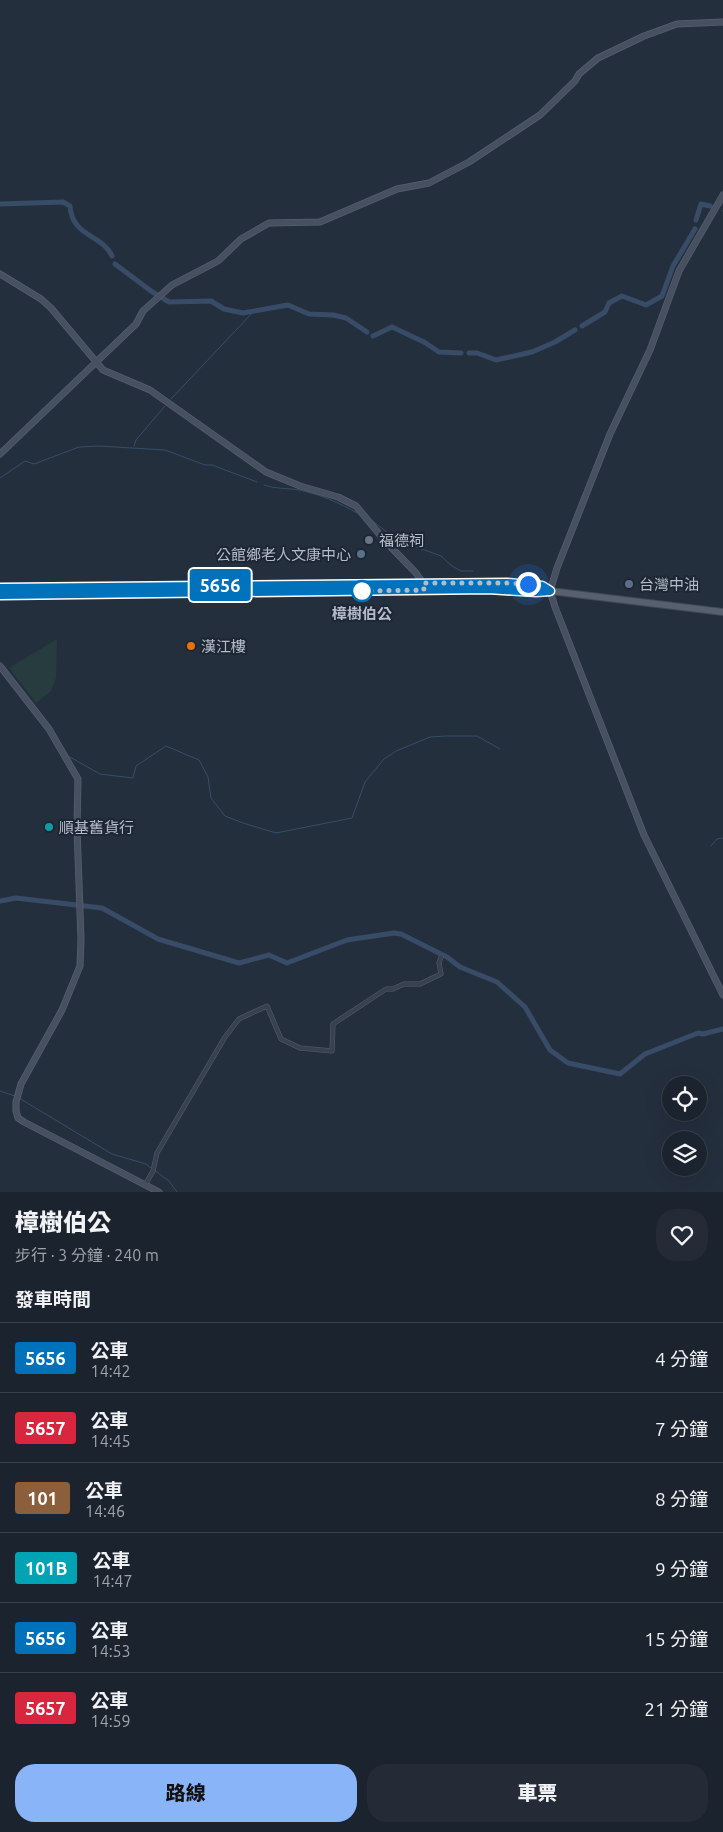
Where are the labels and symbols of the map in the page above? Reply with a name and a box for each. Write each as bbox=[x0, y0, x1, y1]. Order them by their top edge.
place label: 福德祠 bbox=[379, 532, 424, 549]
marker: 福德祠 bbox=[363, 534, 375, 546]
place label: 公館鄉老人文康中心 bbox=[216, 546, 351, 563]
marker: 公館鄉老人文康中心 bbox=[355, 548, 367, 560]
line badge: 5656 bbox=[185, 569, 255, 601]
your location bbox=[516, 572, 541, 597]
place label: 台灣中油 bbox=[639, 576, 699, 593]
marker: 台灣中油 bbox=[623, 578, 635, 590]
marker: 樟樹伯公 bbox=[351, 580, 373, 602]
place label: 樟樹伯公 bbox=[332, 605, 392, 622]
place label: 漢江樓 bbox=[201, 638, 246, 655]
marker: 漢江樓 bbox=[185, 640, 197, 652]
place label: 順基舊貨行 bbox=[59, 819, 134, 836]
marker: 順基舊貨行 bbox=[43, 821, 55, 833]

